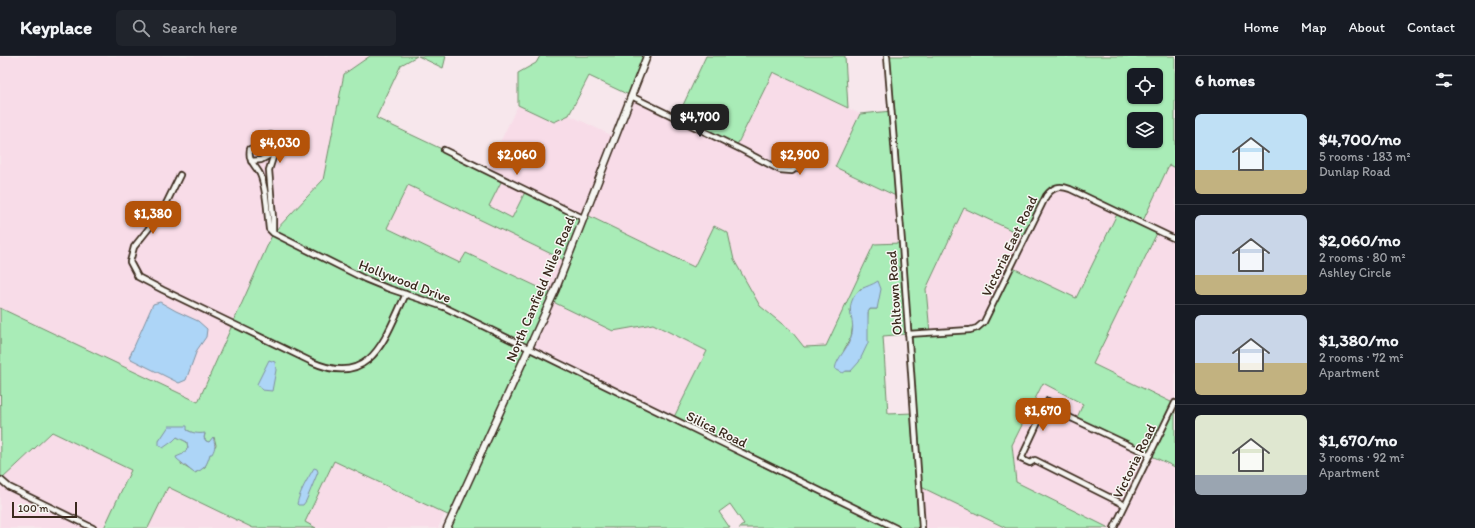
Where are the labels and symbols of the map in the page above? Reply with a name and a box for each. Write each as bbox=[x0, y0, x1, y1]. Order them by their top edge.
pin: $4,700 bbox=[667, 104, 733, 138]
pin: $4,030 bbox=[247, 130, 313, 164]
pin: $2,060 bbox=[484, 142, 550, 176]
pin: $2,900 bbox=[767, 142, 833, 176]
street label: Victoria East Road bbox=[978, 193, 1041, 299]
pin: $1,380 bbox=[120, 201, 186, 235]
street label: North Canfield Niles Road bbox=[502, 214, 579, 364]
street label: Ohltown Road bbox=[883, 250, 906, 336]
street label: Hollywood Drive bbox=[356, 256, 454, 307]
pin: $1,670 bbox=[1010, 398, 1076, 432]
street label: Silica Road bbox=[683, 407, 750, 452]
street label: Victoria Road bbox=[1109, 421, 1160, 501]
scale bar bbox=[12, 500, 77, 519]

